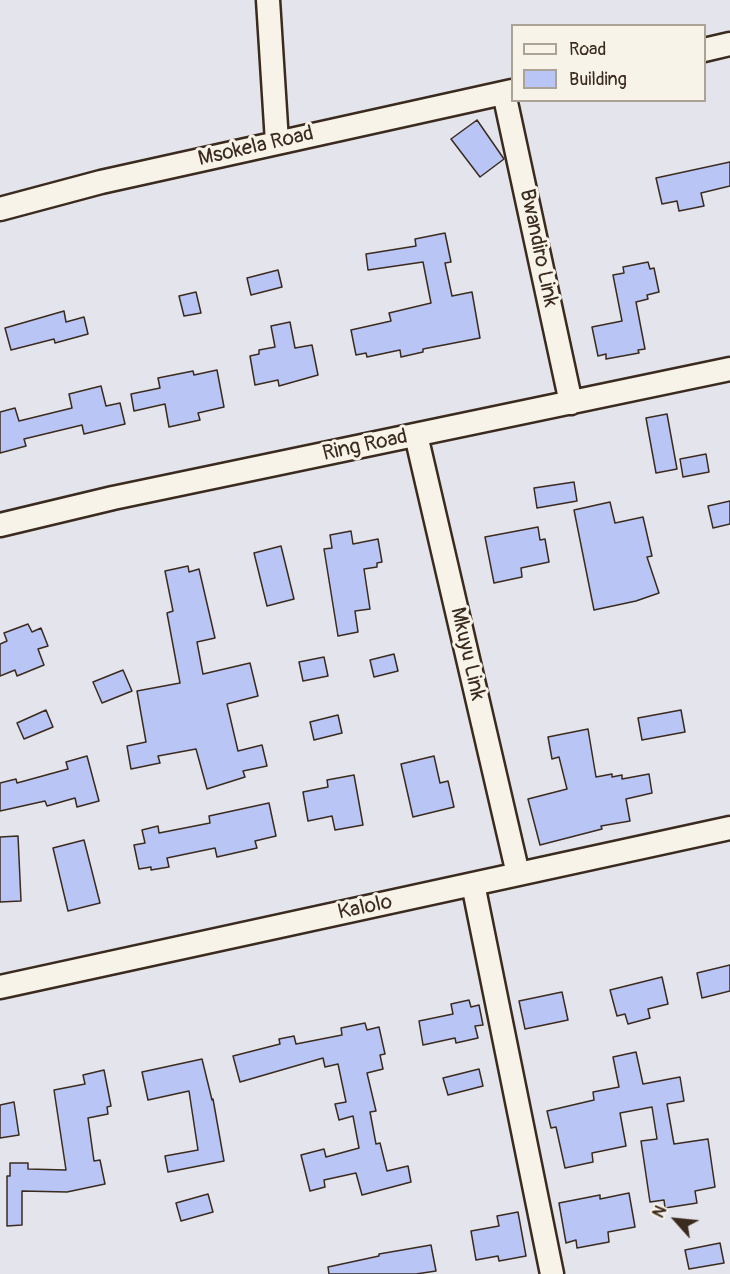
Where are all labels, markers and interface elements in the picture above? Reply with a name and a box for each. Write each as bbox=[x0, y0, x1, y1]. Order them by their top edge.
legend bbox=[511, 24, 706, 102]
text: Road bbox=[569, 38, 606, 61]
text: Building bbox=[569, 68, 627, 91]
street label: Msokela Road bbox=[196, 121, 316, 173]
street label: Bwandiro Link bbox=[513, 187, 563, 309]
street label: Ring Road bbox=[320, 425, 410, 467]
street label: Mkuyu Link bbox=[444, 605, 490, 703]
street label: Kalolo bbox=[335, 890, 395, 926]
north arrow bbox=[646, 1190, 706, 1250]
text: N bbox=[649, 1202, 671, 1221]

